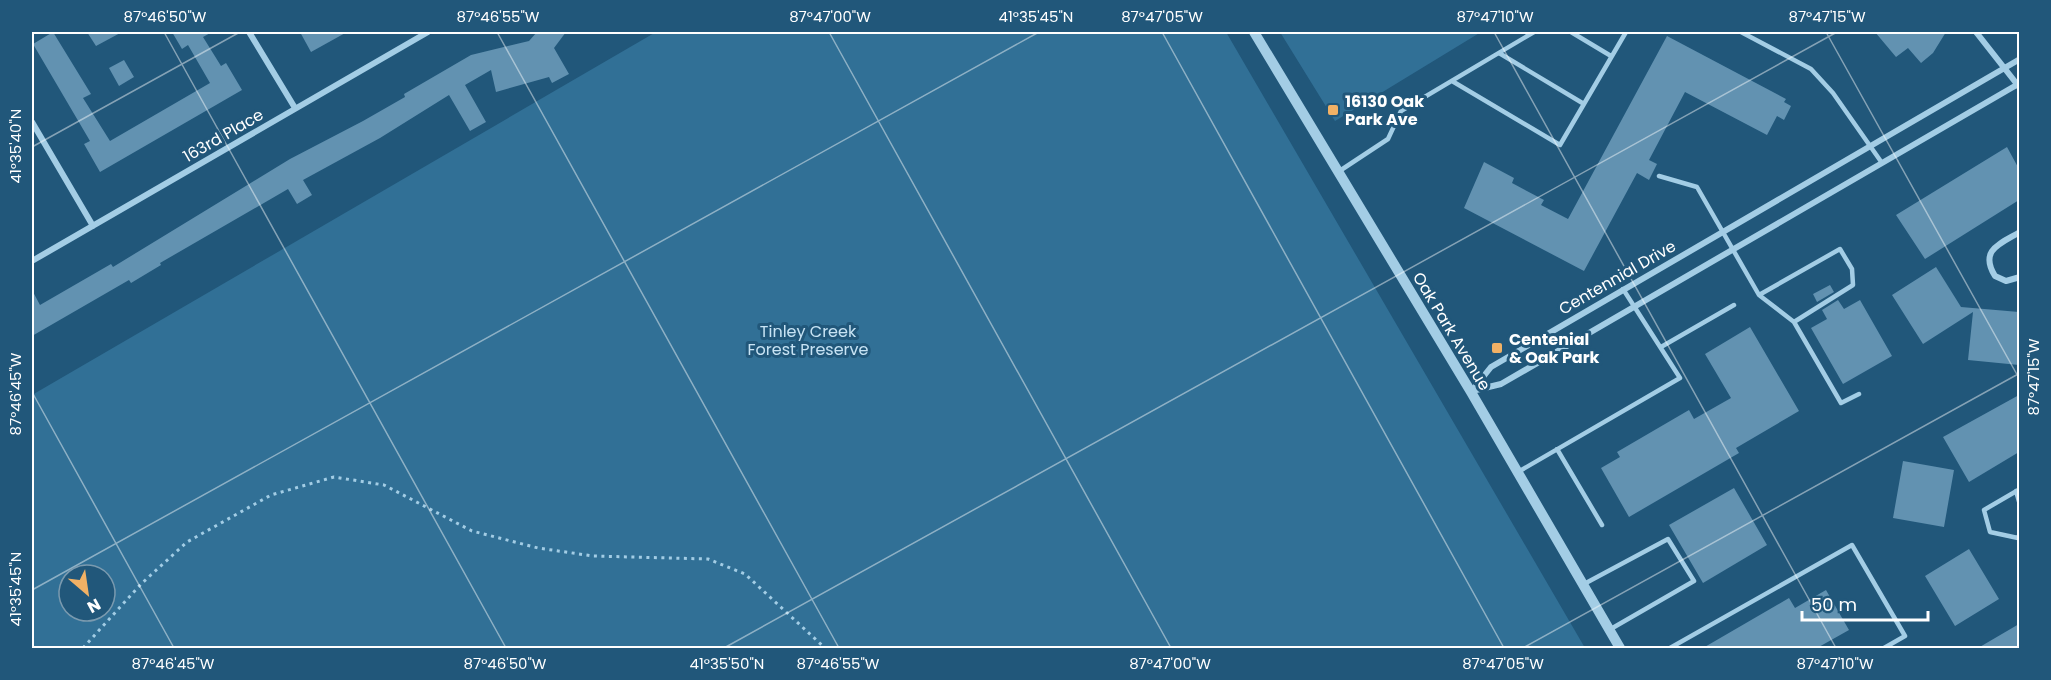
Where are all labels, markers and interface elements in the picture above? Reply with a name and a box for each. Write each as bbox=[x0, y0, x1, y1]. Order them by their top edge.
text: 87°46'50"W bbox=[123, 6, 207, 27]
text: 87°46'55"W bbox=[456, 6, 540, 27]
text: 87°47'00"W bbox=[789, 6, 871, 27]
text: 41°35'45"N bbox=[999, 6, 1073, 27]
text: 87°47'05"W bbox=[1121, 6, 1203, 27]
text: 87°47'10"W bbox=[1456, 6, 1534, 27]
text: 87°47'15"W bbox=[1788, 6, 1866, 27]
place label: 16130 Oak Park Ave bbox=[1345, 90, 1424, 131]
street label: 163rd Place bbox=[179, 103, 268, 168]
marker: 16130 Oak Park Ave bbox=[1326, 103, 1340, 117]
text: 41°35'40"N bbox=[5, 109, 26, 183]
street label: Centennial Drive bbox=[1554, 234, 1680, 320]
street label: Oak Park Avenue bbox=[1407, 268, 1496, 395]
park label: Tinley Creek Forest Preserve bbox=[748, 320, 869, 361]
place label: Centenial & Oak Park bbox=[1509, 328, 1600, 369]
text: 87°47'15"W bbox=[2023, 338, 2044, 416]
marker: Centenial & Oak Park bbox=[1490, 341, 1504, 355]
text: 87°46'45"W bbox=[5, 352, 26, 436]
text: 41°35'45"N bbox=[5, 552, 26, 626]
north arrow bbox=[57, 563, 117, 623]
scale bar bbox=[1802, 584, 1928, 622]
text: 50 m bbox=[1811, 592, 1857, 617]
text: N bbox=[83, 593, 105, 619]
text: 87°46'45"W bbox=[131, 653, 215, 674]
text: 87°46'50"W bbox=[463, 653, 547, 674]
text: 41°35'50"N bbox=[690, 653, 764, 674]
text: 87°46'55"W bbox=[796, 653, 880, 674]
text: 87°47'00"W bbox=[1129, 653, 1211, 674]
text: 87°47'05"W bbox=[1462, 653, 1544, 674]
text: 87°47'10"W bbox=[1796, 653, 1874, 674]

